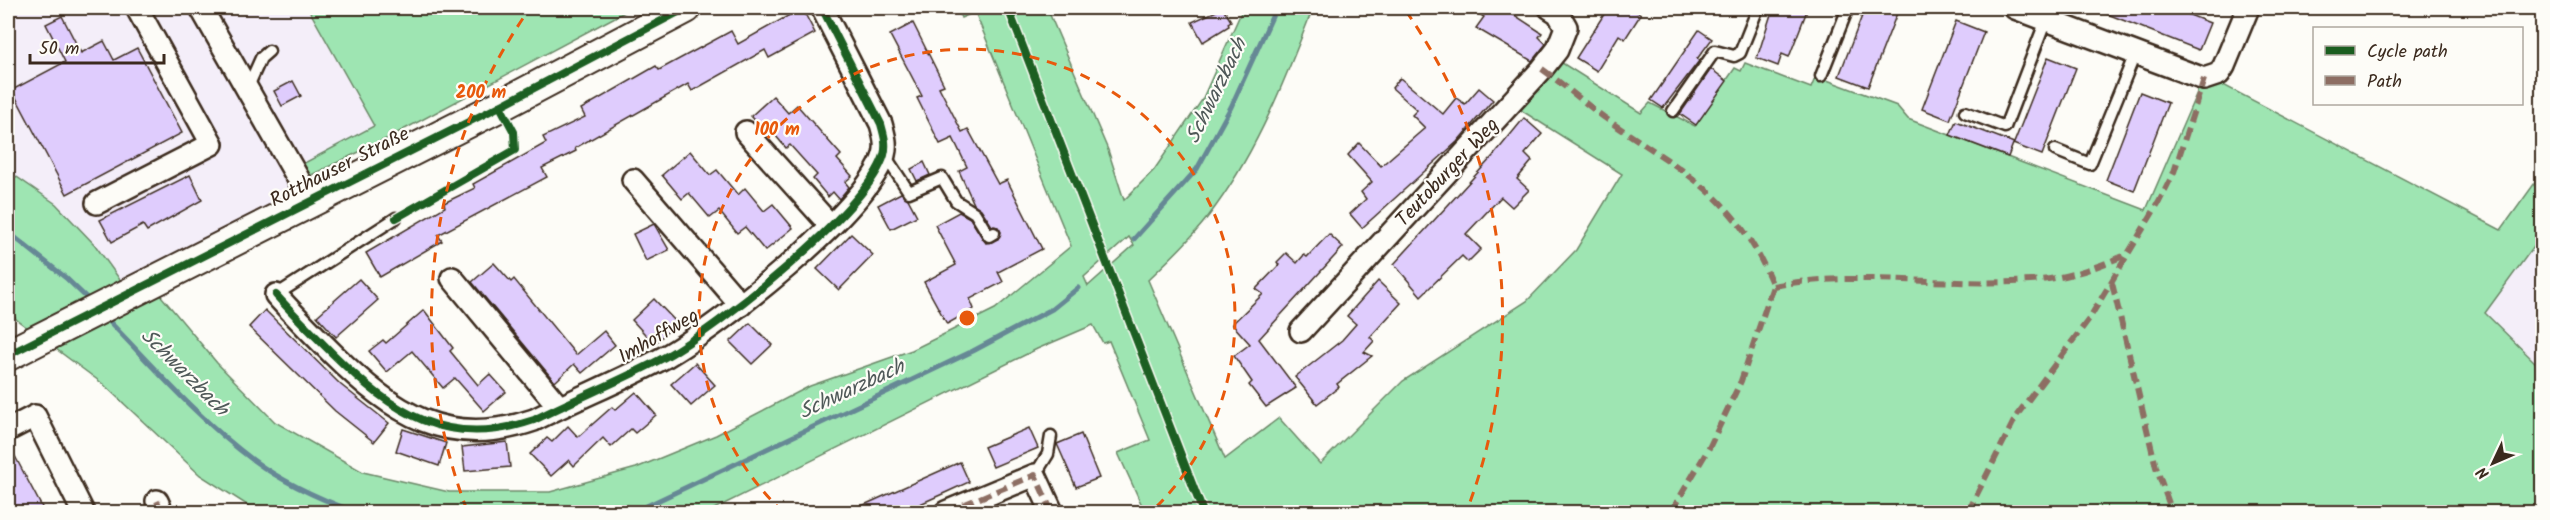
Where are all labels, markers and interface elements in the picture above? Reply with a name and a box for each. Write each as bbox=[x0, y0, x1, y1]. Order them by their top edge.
scale bar bbox=[30, 27, 164, 65]
legend bbox=[2313, 27, 2523, 105]
water label: Schwarzbach bbox=[1177, 31, 1257, 149]
text: 50 m bbox=[39, 35, 79, 64]
text: Cycle path bbox=[2367, 38, 2448, 67]
text: Path bbox=[2367, 68, 2402, 97]
text: 200 m bbox=[456, 79, 507, 108]
street label: Teutoburger Weg bbox=[1389, 111, 1507, 235]
text: 100 m bbox=[754, 116, 800, 145]
street label: Rotthauser Straße bbox=[264, 119, 416, 217]
street label: Imhoffweg bbox=[613, 301, 705, 373]
centre of rings bbox=[957, 308, 977, 328]
water label: Schwarzbach bbox=[132, 321, 237, 426]
water label: Schwarzbach bbox=[794, 350, 912, 429]
north arrow bbox=[2463, 433, 2523, 493]
text: N bbox=[2471, 460, 2496, 485]

